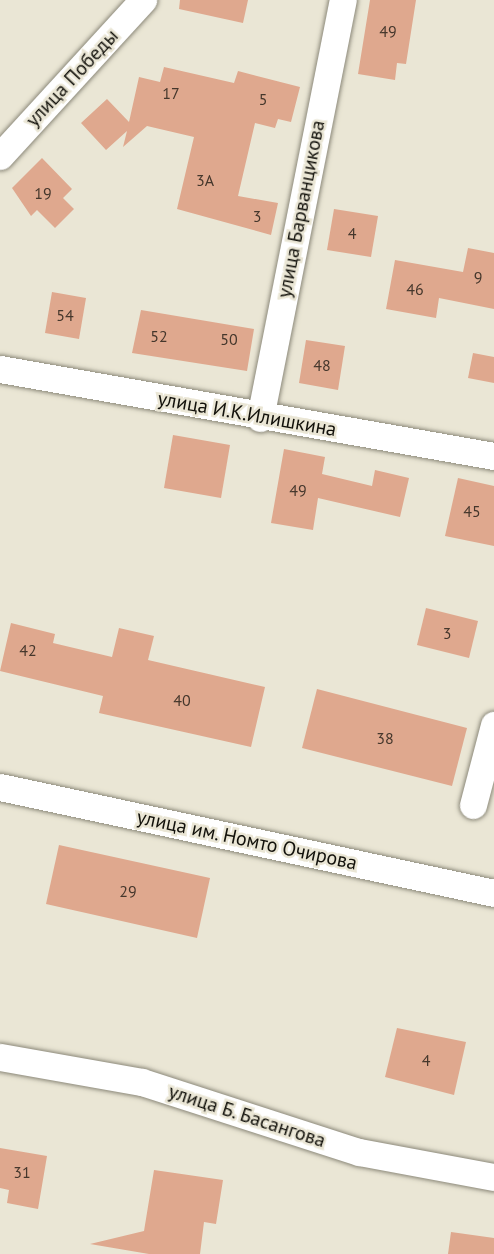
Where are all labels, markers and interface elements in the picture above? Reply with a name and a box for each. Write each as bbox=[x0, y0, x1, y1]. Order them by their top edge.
house number: 49 bbox=[379, 21, 397, 41]
street label: улица Победы bbox=[21, 24, 123, 132]
house number: 17 bbox=[162, 83, 180, 103]
house number: 5 bbox=[259, 89, 267, 109]
street label: улица Барванцикова bbox=[272, 118, 330, 300]
house number: 3А bbox=[196, 170, 214, 190]
house number: 19 bbox=[34, 183, 52, 203]
house number: 3 bbox=[253, 206, 261, 226]
house number: 4 bbox=[348, 223, 356, 243]
house number: 9 bbox=[474, 267, 482, 287]
house number: 46 bbox=[406, 279, 424, 299]
house number: 54 bbox=[56, 305, 74, 325]
house number: 52 bbox=[150, 326, 168, 346]
house number: 50 bbox=[220, 329, 238, 349]
house number: 48 bbox=[313, 355, 331, 375]
street label: улица И.К.Илишкина bbox=[156, 386, 338, 442]
house number: 49 bbox=[289, 480, 307, 500]
house number: 45 bbox=[463, 501, 481, 521]
house number: 3 bbox=[443, 623, 451, 643]
house number: 42 bbox=[19, 640, 37, 660]
house number: 40 bbox=[173, 690, 191, 710]
house number: 38 bbox=[376, 728, 394, 748]
street label: улица им. Номто Очирова bbox=[134, 805, 360, 875]
house number: 29 bbox=[119, 881, 137, 901]
house number: 4 bbox=[422, 1050, 430, 1070]
street label: улица Б. Басангова bbox=[165, 1079, 329, 1153]
house number: 31 bbox=[13, 1162, 31, 1182]

